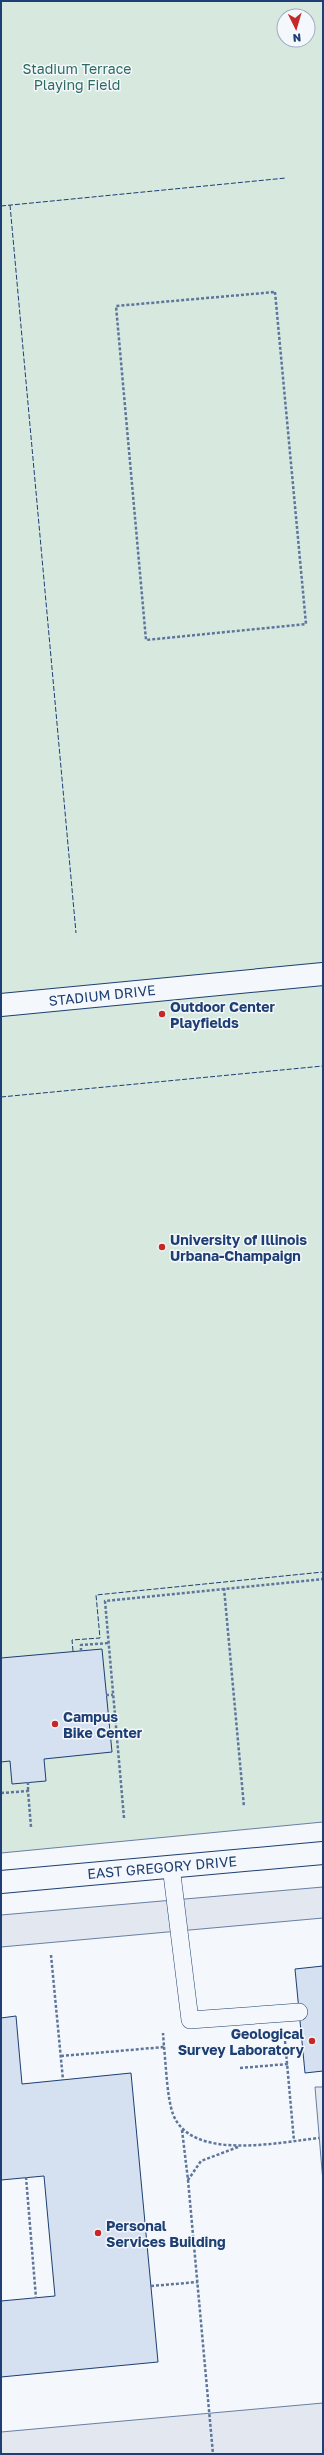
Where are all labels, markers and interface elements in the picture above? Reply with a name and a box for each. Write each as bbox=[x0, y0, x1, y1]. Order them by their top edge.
north arrow bbox=[276, 8, 316, 48]
text: N bbox=[292, 32, 302, 45]
park label: Stadium Terrace Playing Field bbox=[23, 60, 131, 93]
street label: STADIUM DRIVE bbox=[48, 981, 156, 1009]
place label: Outdoor Center Playfields bbox=[170, 998, 276, 1031]
marker: Outdoor Center Playfields bbox=[157, 1009, 167, 1019]
place label: University of Illinois Urbana-Champaign bbox=[170, 1231, 307, 1264]
marker: University of Illinois Urbana-Champaign bbox=[157, 1242, 167, 1252]
place label: Campus Bike Center bbox=[63, 1708, 143, 1741]
marker: Campus Bike Center bbox=[50, 1719, 60, 1729]
street label: EAST GREGORY DRIVE bbox=[87, 1852, 237, 1882]
place label: Geological Survey Laboratory bbox=[178, 2025, 305, 2058]
marker: Geological Survey Laboratory bbox=[307, 2036, 317, 2046]
place label: Personal Services Building bbox=[106, 2217, 226, 2250]
marker: Personal Services Building bbox=[93, 2228, 103, 2238]

